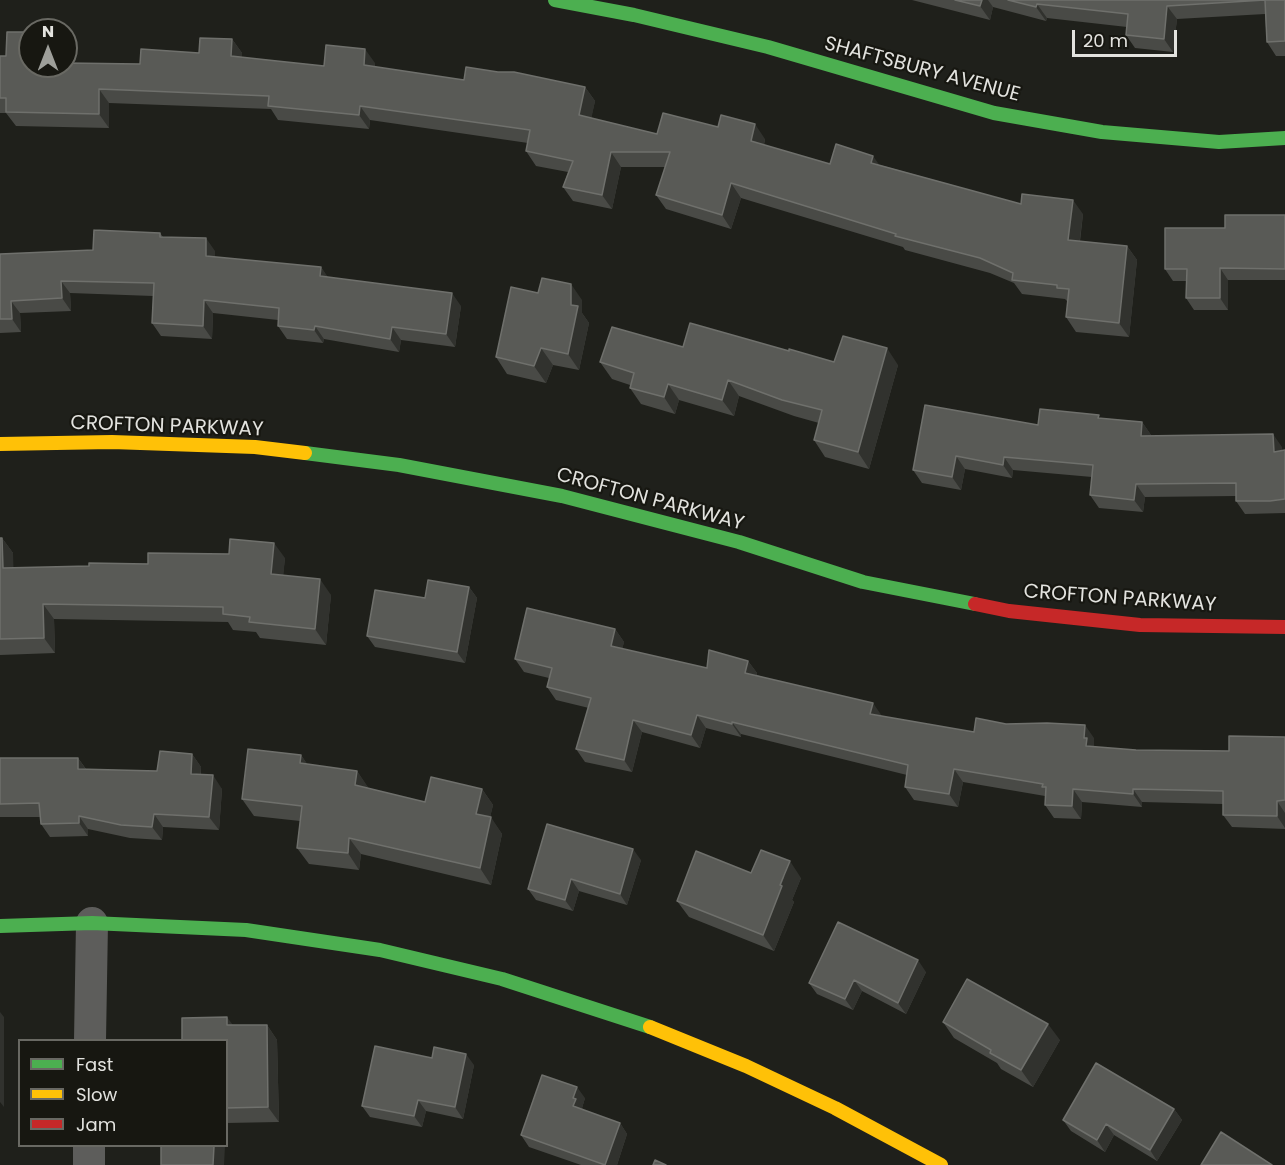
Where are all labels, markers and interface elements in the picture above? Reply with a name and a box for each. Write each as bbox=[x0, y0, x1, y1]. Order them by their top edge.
north arrow bbox=[18, 18, 78, 78]
scale bar bbox=[1075, 18, 1180, 56]
text: N bbox=[42, 20, 54, 43]
text: 20 m bbox=[1083, 28, 1128, 53]
street label: SHAFTSBURY AVENUE bbox=[821, 32, 1023, 108]
street label: CROFTON PARKWAY bbox=[70, 412, 264, 442]
street label: CROFTON PARKWAY bbox=[554, 463, 746, 537]
street label: CROFTON PARKWAY bbox=[1023, 580, 1217, 618]
legend bbox=[18, 1039, 228, 1147]
text: Fast bbox=[76, 1052, 113, 1077]
text: Slow bbox=[76, 1082, 117, 1107]
text: Jam bbox=[76, 1112, 116, 1137]

